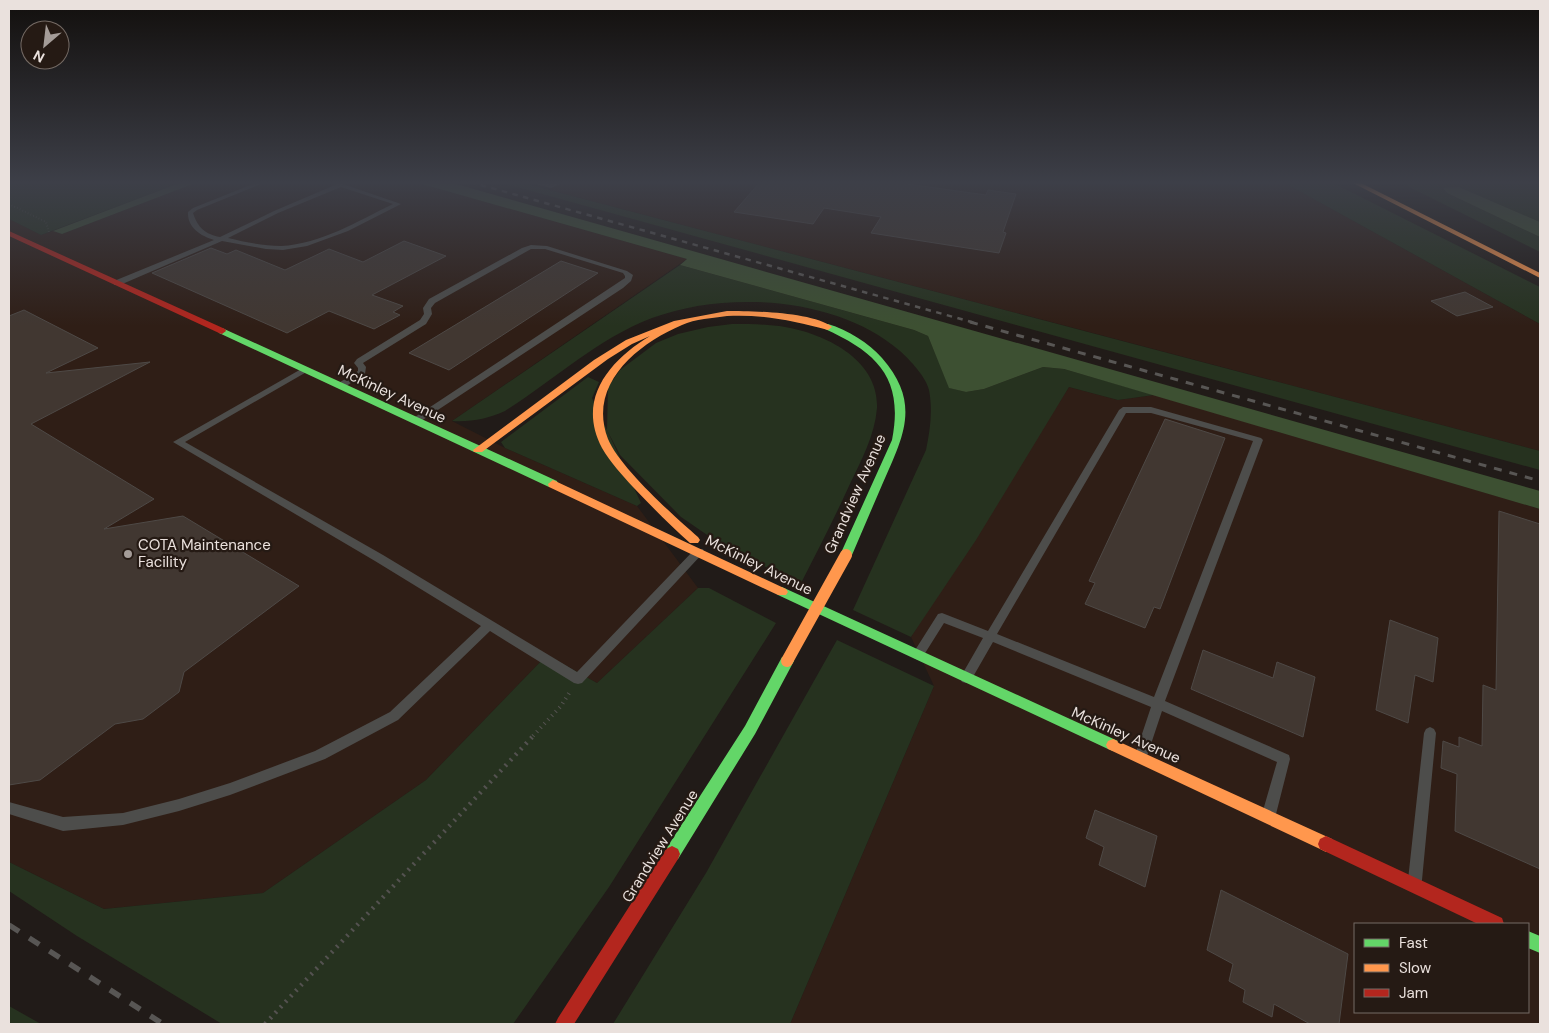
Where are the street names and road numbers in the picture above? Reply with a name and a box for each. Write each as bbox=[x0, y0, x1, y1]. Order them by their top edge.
street label: McKinley Avenue bbox=[335, 360, 449, 428]
street label: Grandview Avenue bbox=[820, 431, 890, 557]
street label: McKinley Avenue bbox=[702, 530, 816, 600]
street label: McKinley Avenue bbox=[1068, 702, 1184, 768]
street label: Grandview Avenue bbox=[617, 786, 703, 906]

